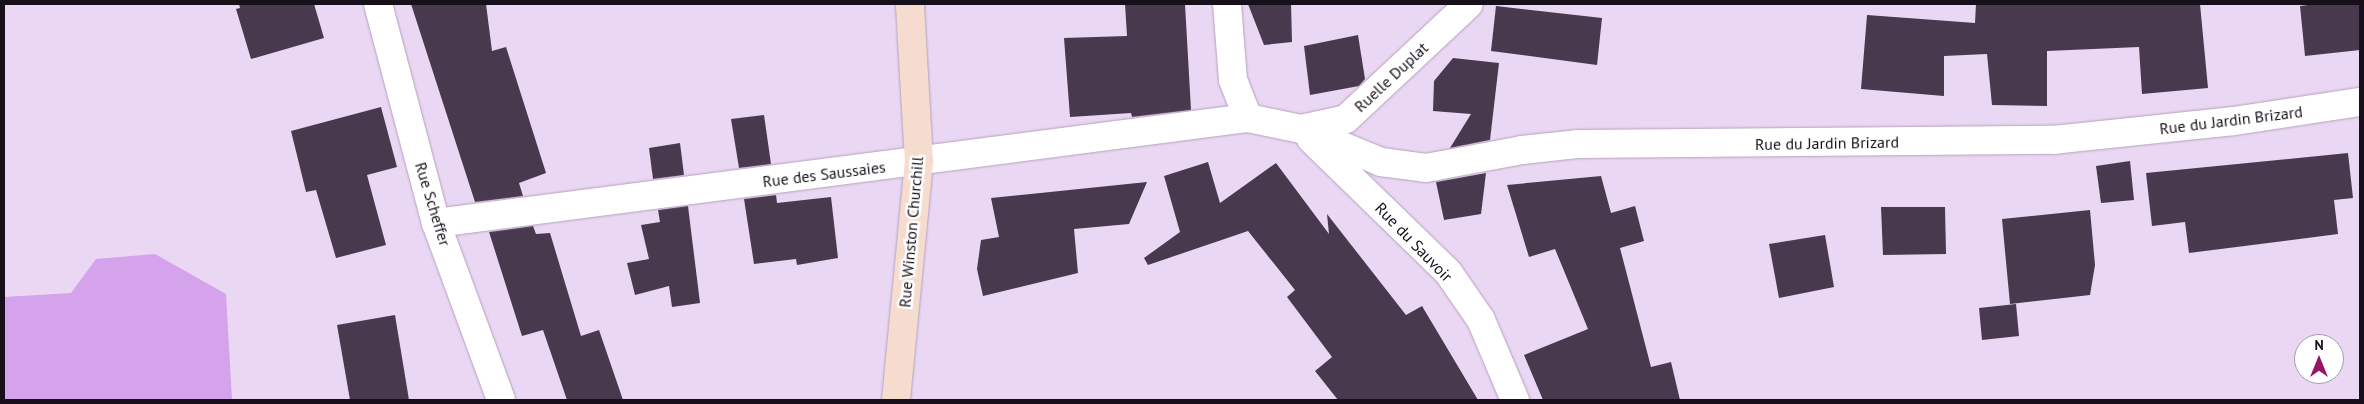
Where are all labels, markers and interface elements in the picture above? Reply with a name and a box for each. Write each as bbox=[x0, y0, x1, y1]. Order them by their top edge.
street label: Ruelle Duplat bbox=[1350, 38, 1432, 116]
street label: Rue du Jardin Brizard bbox=[2158, 102, 2304, 138]
street label: Rue du Jardin Brizard bbox=[1755, 132, 1899, 154]
street label: Rue Winston Churchill bbox=[895, 156, 927, 308]
street label: Rue des Saussaies bbox=[761, 157, 887, 191]
street label: Rue Scheffer bbox=[411, 160, 455, 248]
street label: Rue du Sauvoir bbox=[1371, 198, 1457, 286]
north arrow bbox=[2294, 334, 2344, 384]
text: N bbox=[2314, 336, 2324, 354]

